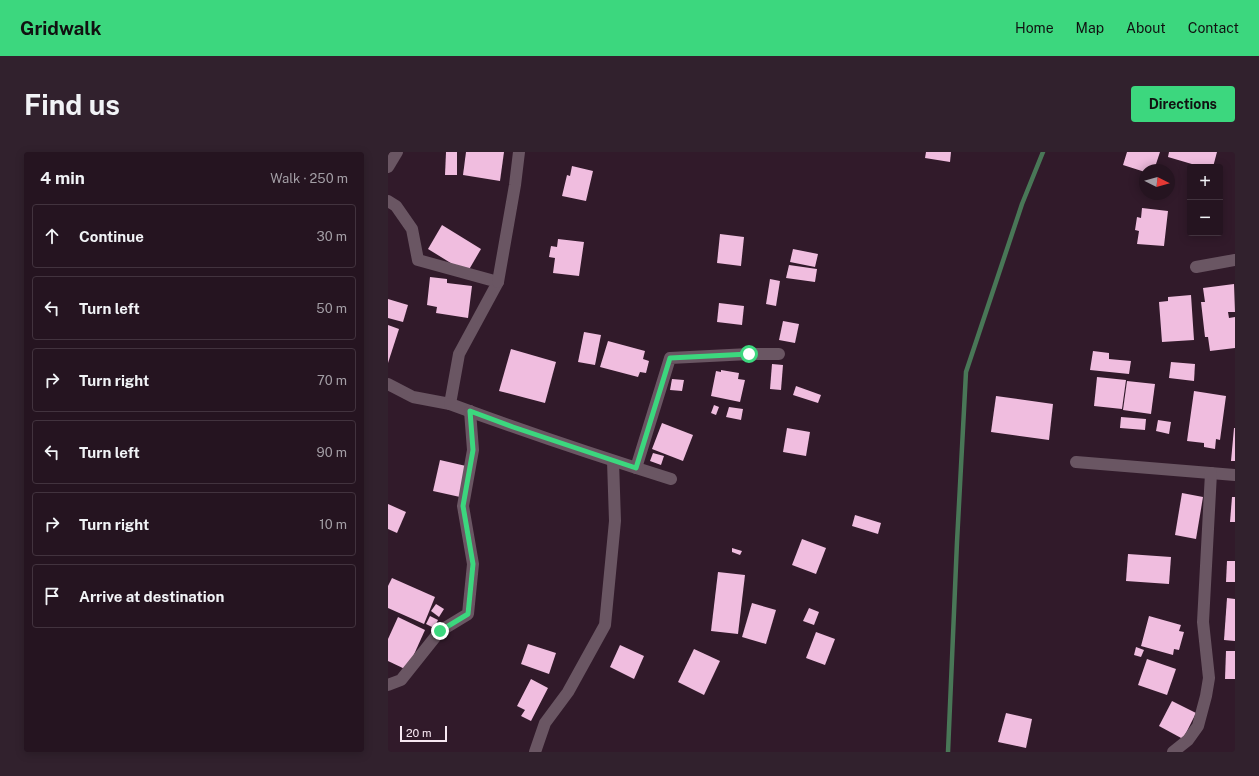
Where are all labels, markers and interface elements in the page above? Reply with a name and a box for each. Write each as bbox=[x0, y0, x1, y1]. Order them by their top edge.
text: Gridwalk bbox=[20, 17, 101, 39]
text: Home bbox=[1015, 20, 1054, 36]
text: Map bbox=[1076, 20, 1104, 36]
text: About bbox=[1126, 20, 1166, 36]
text: Contact bbox=[1188, 20, 1239, 36]
button: Directions bbox=[1131, 86, 1235, 122]
text: Find us bbox=[24, 88, 120, 121]
north arrow bbox=[1139, 164, 1175, 200]
map controls bbox=[1187, 164, 1223, 236]
button: + bbox=[1187, 164, 1223, 200]
text: 4 min bbox=[40, 168, 85, 188]
text: Walk · 250 m bbox=[270, 171, 348, 186]
button: − bbox=[1187, 200, 1223, 236]
icon: ahead bbox=[41, 225, 63, 247]
text: Continue bbox=[79, 228, 144, 245]
text: 30 m bbox=[317, 229, 347, 244]
icon: left bbox=[41, 297, 63, 319]
text: Turn left bbox=[79, 300, 140, 317]
text: 50 m bbox=[316, 301, 347, 316]
route start bbox=[740, 345, 758, 363]
icon: right bbox=[41, 369, 63, 391]
text: Turn right bbox=[79, 372, 149, 389]
text: 70 m bbox=[317, 373, 347, 388]
icon: left bbox=[41, 441, 63, 463]
text: Turn left bbox=[79, 444, 140, 461]
text: 90 m bbox=[317, 445, 347, 460]
icon: right bbox=[41, 513, 63, 535]
text: Turn right bbox=[79, 516, 149, 533]
text: 10 m bbox=[319, 517, 347, 532]
icon: arrive bbox=[41, 585, 63, 607]
text: Arrive at destination bbox=[79, 588, 224, 605]
route end bbox=[431, 622, 449, 640]
scale bar bbox=[400, 724, 447, 743]
text: 20 m bbox=[406, 727, 431, 739]

